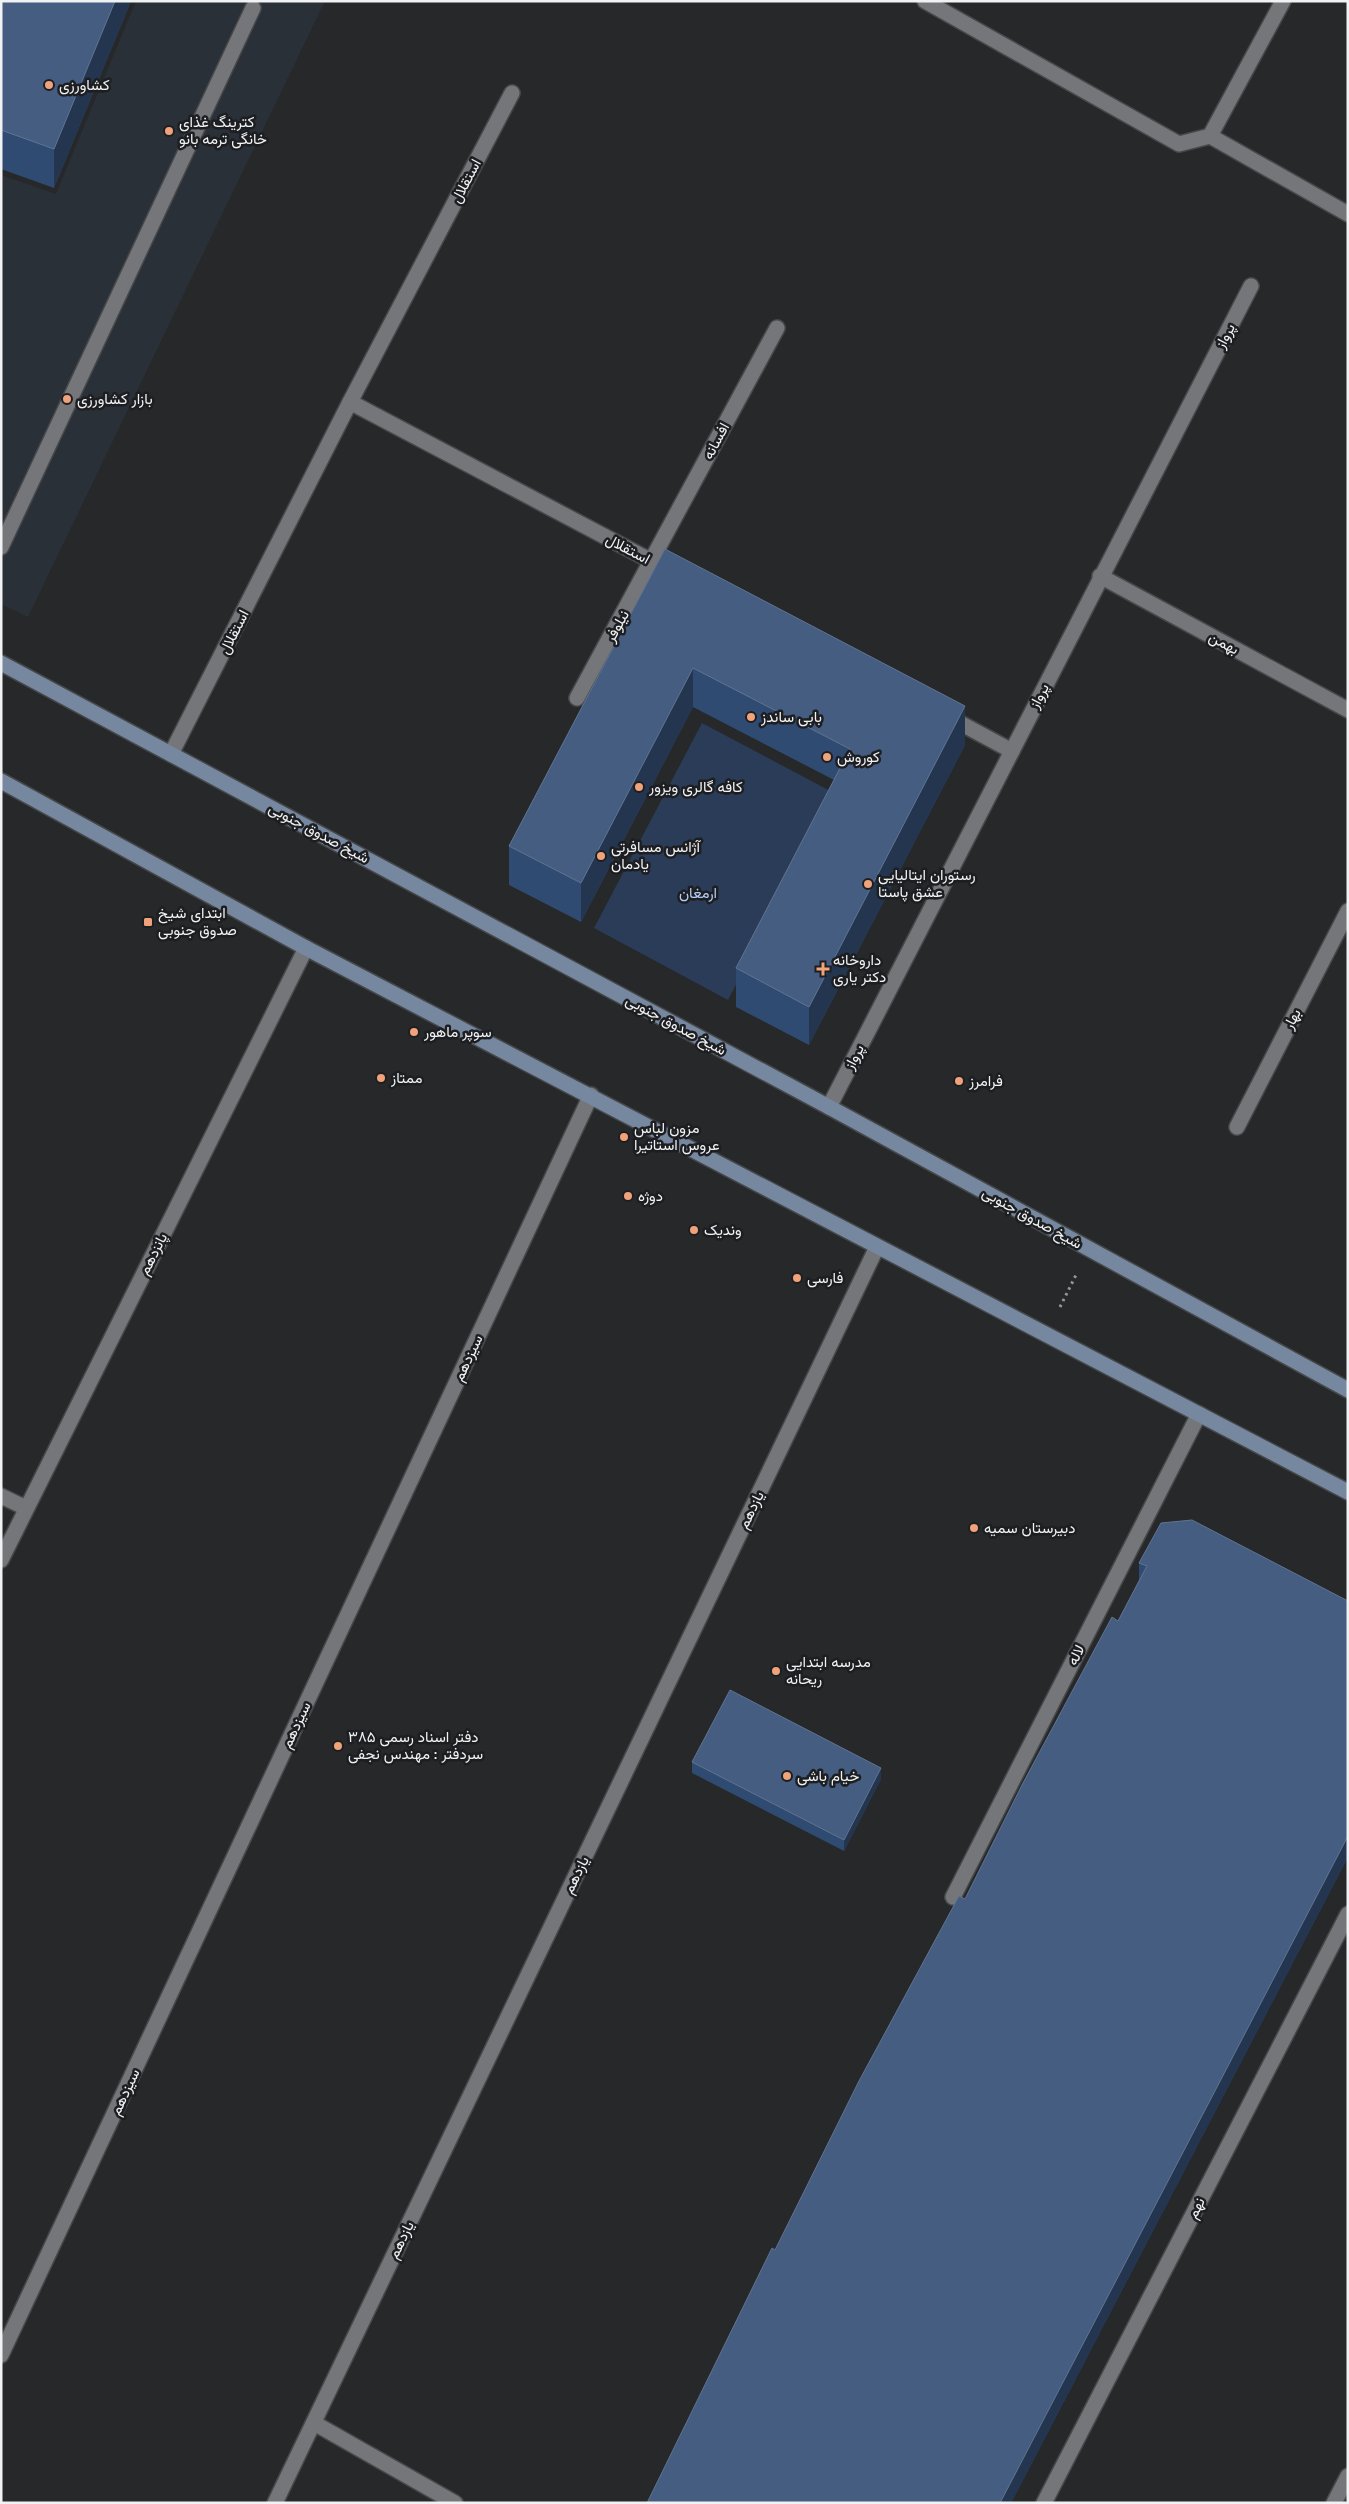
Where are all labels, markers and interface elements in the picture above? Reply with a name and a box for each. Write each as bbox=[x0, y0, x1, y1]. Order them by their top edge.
place label: کشاورزی bbox=[59, 76, 110, 95]
marker: کشاورزی bbox=[43, 79, 55, 91]
place label: کترینگ غذای خانگی ترمه بانو bbox=[179, 113, 267, 149]
marker: کترینگ غذای خانگی ترمه بانو bbox=[163, 125, 175, 137]
street label: استقلال bbox=[447, 156, 485, 206]
street label: پرواز bbox=[1211, 320, 1240, 353]
place label: بازار کشاورزی bbox=[77, 390, 153, 409]
marker: بازار کشاورزی bbox=[61, 393, 73, 405]
street label: افسانه bbox=[699, 420, 733, 462]
street label: استقلال bbox=[603, 530, 653, 568]
street label: استقلال bbox=[215, 607, 253, 657]
street label: نیلوفر bbox=[600, 607, 633, 646]
street label: بهمن bbox=[1205, 628, 1242, 659]
street label: پرواز bbox=[1025, 680, 1054, 713]
place label: بابی ساندز bbox=[760, 708, 822, 727]
marker: بابی ساندز bbox=[745, 711, 757, 723]
place label: کوروش bbox=[837, 748, 880, 767]
marker: کوروش bbox=[821, 751, 833, 763]
place label: کافه گالری ویزور bbox=[648, 778, 743, 797]
marker: کافه گالری ویزور bbox=[633, 781, 645, 793]
street label: شیخ صدوق جنوبی bbox=[265, 799, 372, 869]
place label: آژانس مسافرتی یادمان bbox=[611, 838, 701, 873]
marker: آژانس مسافرتی یادمان bbox=[595, 850, 607, 862]
place label: رستوران ایتالیایی عشق پاستا bbox=[878, 866, 976, 902]
marker: رستوران ایتالیایی عشق پاستا bbox=[862, 878, 874, 890]
park label: ارمغان bbox=[679, 884, 717, 902]
place label: ابتدای شیخ صدوق جنوبی bbox=[158, 904, 237, 940]
marker: ابتدای شیخ صدوق جنوبی bbox=[142, 916, 154, 928]
place label: داروخانه دکتر یاری bbox=[833, 951, 886, 987]
marker: داروخانه دکتر یاری bbox=[817, 963, 829, 975]
street label: شیخ صدوق جنوبی bbox=[622, 991, 729, 1061]
street label: بهار bbox=[1279, 1006, 1305, 1033]
place label: سوپر ماهور bbox=[423, 1023, 492, 1042]
marker: سوپر ماهور bbox=[408, 1026, 420, 1038]
street label: پرواز bbox=[840, 1041, 869, 1074]
place label: ممتاز bbox=[390, 1069, 422, 1087]
marker: ممتاز bbox=[375, 1072, 387, 1084]
place label: فرامرز bbox=[968, 1072, 1003, 1090]
marker: فرامرز bbox=[953, 1075, 965, 1087]
place label: مزون لباس عروس استاتیرا bbox=[634, 1119, 720, 1155]
marker: مزون لباس عروس استاتیرا bbox=[618, 1131, 630, 1143]
street label: شیخ صدوق جنوبی bbox=[978, 1183, 1085, 1255]
place label: دوژه bbox=[638, 1187, 663, 1205]
marker: دوژه bbox=[622, 1190, 634, 1202]
place label: وندیک bbox=[704, 1221, 742, 1239]
marker: وندیک bbox=[688, 1224, 700, 1236]
street label: پانزدهم bbox=[135, 1230, 172, 1278]
place label: فارسی bbox=[807, 1269, 843, 1288]
marker: فارسی bbox=[791, 1272, 803, 1284]
street label: سیزدهم bbox=[449, 1332, 488, 1385]
street label: یازدهم bbox=[734, 1488, 769, 1532]
place label: دبیرستان سمیه bbox=[984, 1519, 1075, 1537]
marker: دبیرستان سمیه bbox=[968, 1522, 980, 1534]
street label: لاله bbox=[1063, 1642, 1089, 1668]
place label: مدرسه ابتدایی ریحانه bbox=[786, 1653, 871, 1688]
marker: مدرسه ابتدایی ریحانه bbox=[770, 1665, 782, 1677]
street label: سیزدهم bbox=[277, 1699, 316, 1752]
place label: دفتر اسناد رسمی ۳۸۵ سردفتر : مهندس نجفی bbox=[348, 1728, 483, 1764]
marker: دفتر اسناد رسمی ۳۸۵ سردفتر : مهندس نجفی bbox=[332, 1740, 344, 1752]
place label: خیام باشی bbox=[797, 1767, 859, 1786]
marker: خیام باشی bbox=[781, 1770, 793, 1782]
street label: یازدهم bbox=[559, 1853, 594, 1897]
street label: سیزدهم bbox=[106, 2066, 145, 2119]
street label: نهم bbox=[1183, 2194, 1210, 2222]
street label: یازدهم bbox=[384, 2218, 419, 2262]

